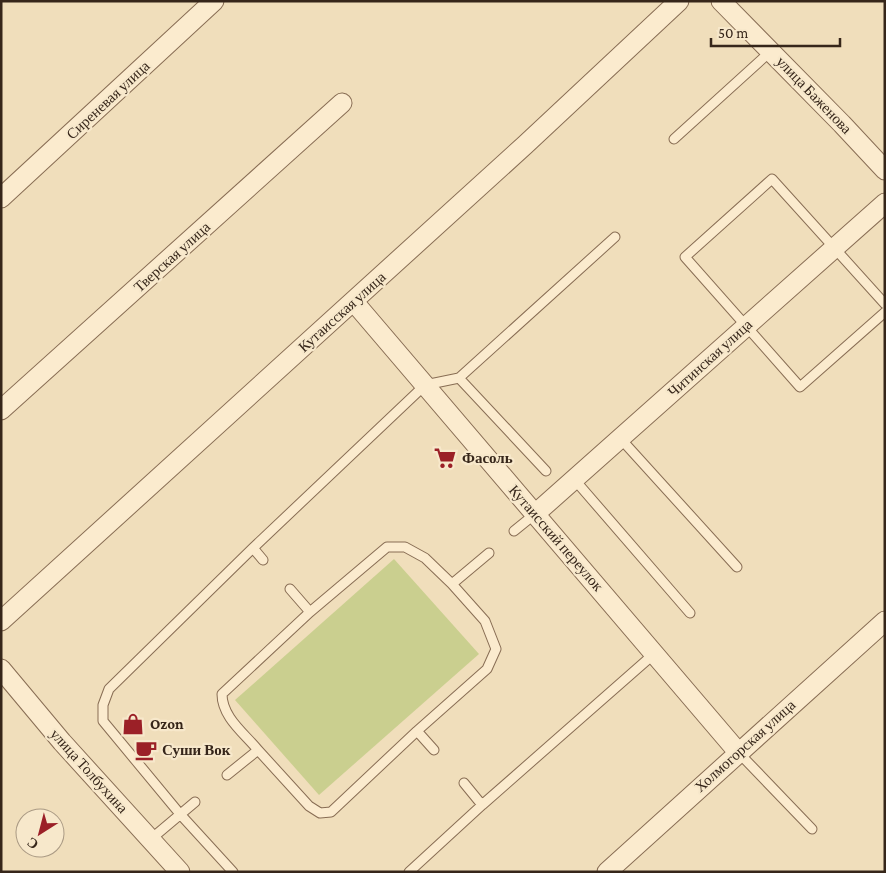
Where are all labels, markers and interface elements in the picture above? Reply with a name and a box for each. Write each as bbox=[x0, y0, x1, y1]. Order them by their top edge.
scale bar bbox=[711, 15, 840, 47]
text: 50 m bbox=[718, 25, 748, 41]
street label: улица Баженова bbox=[773, 53, 855, 137]
street label: Сиреневая улица bbox=[63, 57, 153, 142]
street label: Тверская улица bbox=[131, 218, 214, 295]
street label: Кутаисская улица bbox=[295, 268, 389, 355]
street label: Читинская улица bbox=[665, 316, 756, 400]
supermarket icon: Фасоль bbox=[432, 445, 458, 471]
place label: Фасоль bbox=[462, 450, 513, 466]
street label: Кутаисский переулок bbox=[506, 482, 607, 595]
street label: Холмогорская улица bbox=[691, 696, 799, 795]
shop icon: Ozon bbox=[120, 711, 146, 737]
place label: Ozon bbox=[150, 716, 184, 732]
street label: улица Толбухина bbox=[47, 726, 131, 817]
cafe icon: Суши Вок bbox=[133, 737, 159, 763]
place label: Суши Вок bbox=[162, 742, 231, 758]
north arrow bbox=[15, 808, 65, 858]
text: С bbox=[24, 834, 41, 853]

